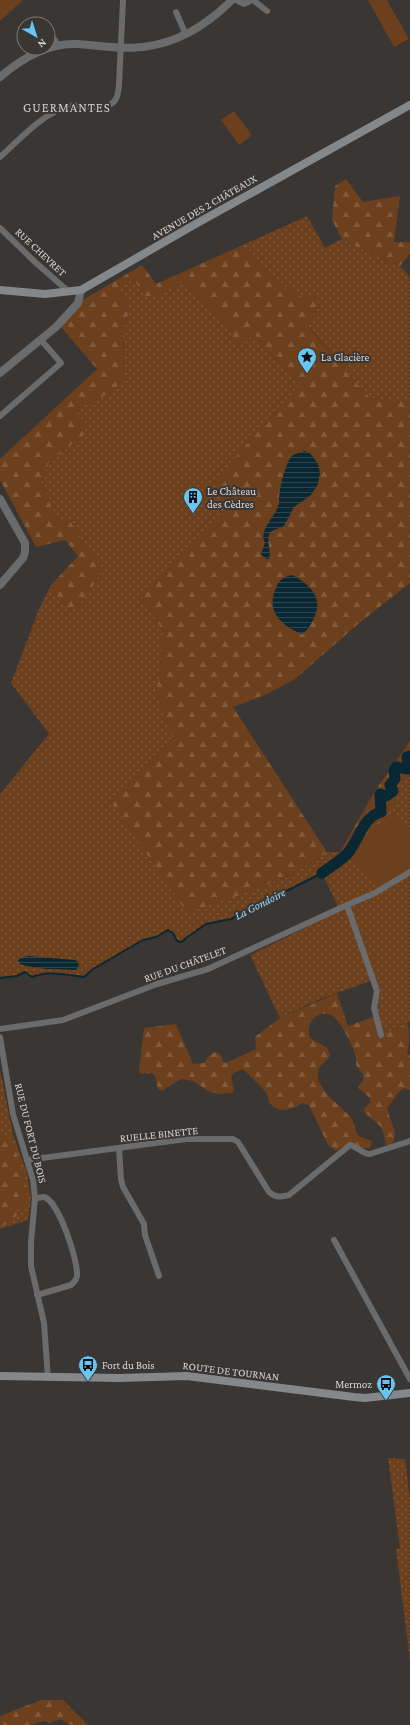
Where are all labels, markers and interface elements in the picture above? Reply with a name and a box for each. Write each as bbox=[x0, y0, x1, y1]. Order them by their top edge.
north arrow bbox=[16, 16, 56, 56]
text: N bbox=[35, 37, 49, 51]
district label: GUERMANTES bbox=[23, 100, 111, 115]
street label: AVENUE DES 2 CHÂTEAUX bbox=[149, 172, 259, 242]
street label: RUE CHEVRET bbox=[13, 225, 69, 279]
place icon: La Glacière bbox=[296, 346, 318, 374]
place label: La Glacière bbox=[321, 351, 370, 363]
place label: Le Château des Cèdres bbox=[207, 485, 256, 510]
building icon: Le Château des Cèdres bbox=[182, 486, 204, 514]
water label: La Gondoire bbox=[232, 885, 288, 923]
street label: RUE DU CHÂTELET bbox=[142, 944, 228, 984]
street label: RUE DU FORT DU BOIS bbox=[13, 1082, 49, 1184]
street label: RUELLE BINETTE bbox=[119, 1124, 199, 1144]
bus stop icon: Fort du Bois bbox=[77, 1354, 99, 1382]
place label: Fort du Bois bbox=[102, 1359, 155, 1371]
street label: ROUTE DE TOURNAN bbox=[182, 1359, 280, 1383]
bus stop icon: Mermoz bbox=[375, 1373, 397, 1401]
place label: Mermoz bbox=[335, 1378, 372, 1390]

